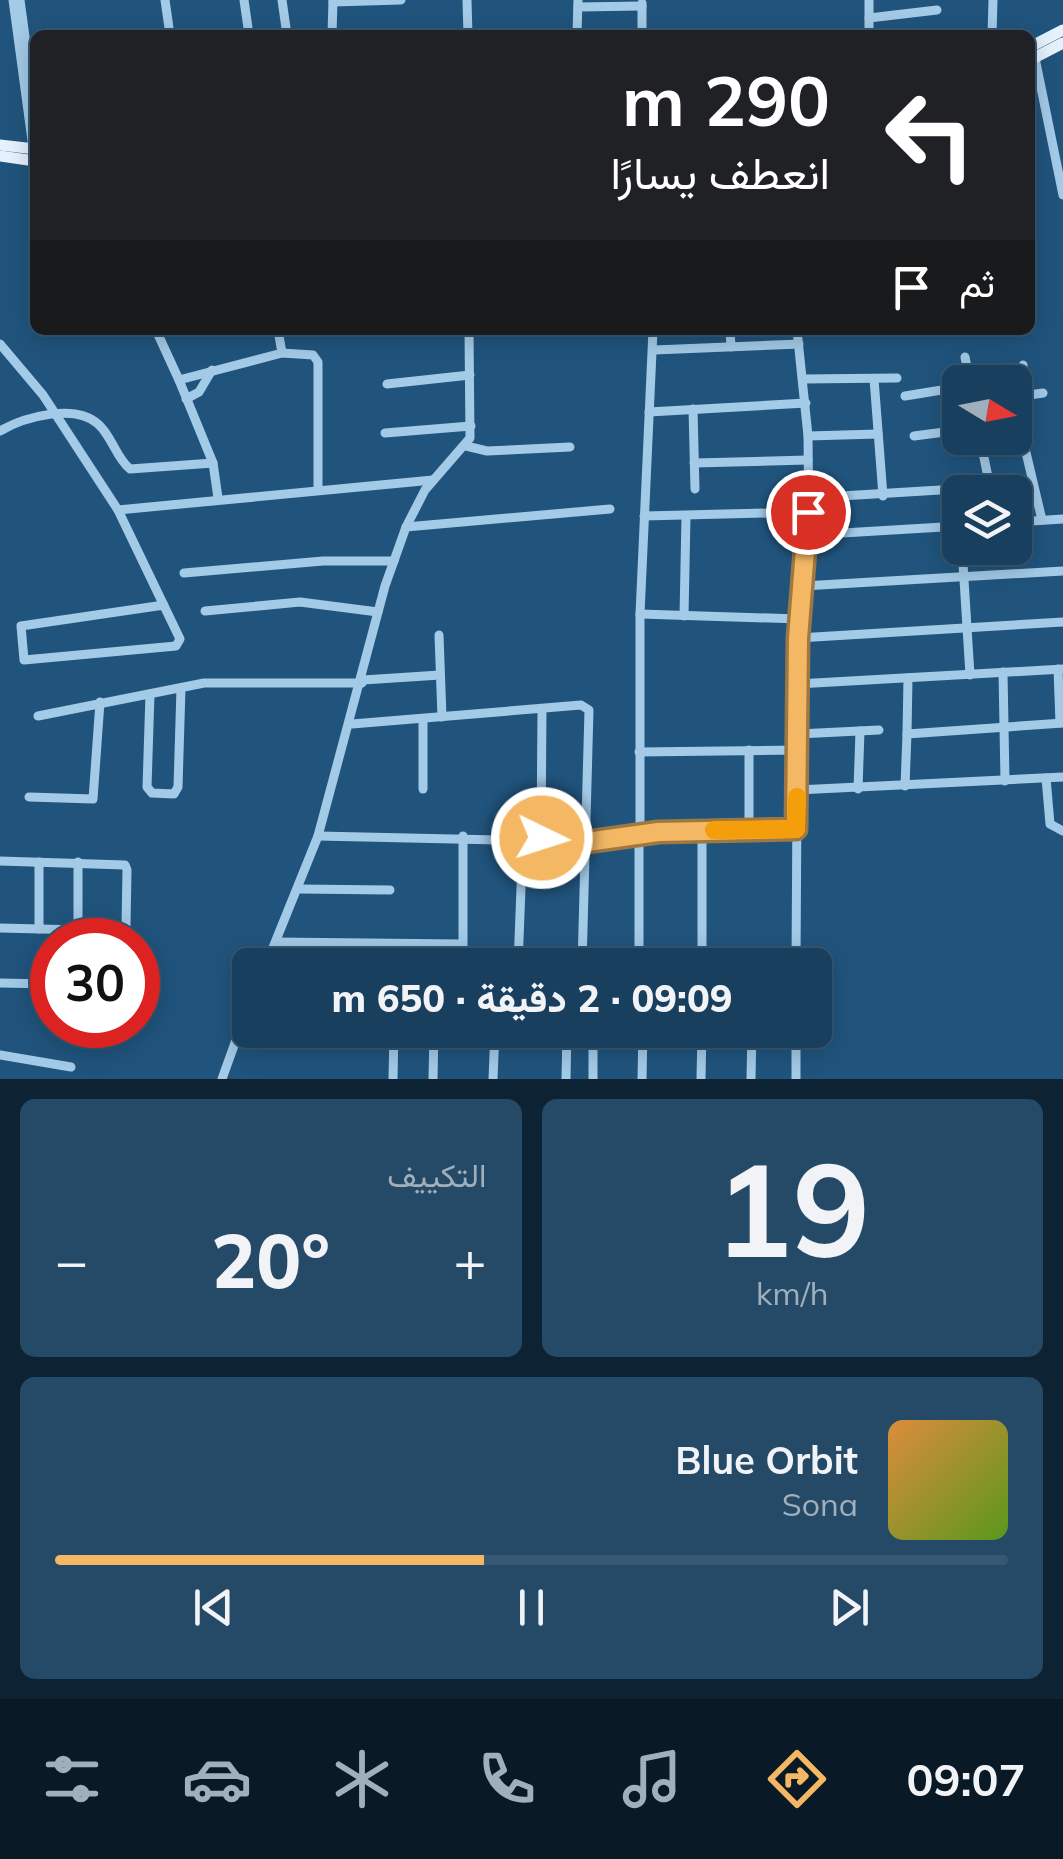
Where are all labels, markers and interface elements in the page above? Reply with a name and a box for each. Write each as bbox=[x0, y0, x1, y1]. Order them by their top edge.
text: 290 m bbox=[622, 56, 830, 144]
icon: left bbox=[865, 70, 995, 200]
text: انعطف يسارًا bbox=[611, 144, 830, 200]
text: ثم bbox=[959, 259, 995, 307]
icon: arrive bbox=[884, 260, 939, 315]
north arrow bbox=[942, 365, 1032, 455]
map controls bbox=[942, 365, 1032, 565]
pin bbox=[766, 470, 851, 555]
button: layers bbox=[942, 475, 1032, 565]
icon: arrive bbox=[781, 485, 836, 540]
position arrow bbox=[490, 786, 594, 890]
speed limit sign: 30 bbox=[30, 918, 160, 1048]
text: 09:09 · 2 دقيقة · 650 m bbox=[331, 974, 733, 1022]
text: 19 bbox=[714, 1126, 870, 1290]
text: التكييف bbox=[387, 1155, 487, 1195]
text: 20° bbox=[211, 1213, 330, 1307]
text: − bbox=[55, 1226, 88, 1295]
text: + bbox=[453, 1226, 487, 1295]
text: km/h bbox=[756, 1273, 828, 1313]
text: Blue Orbit bbox=[675, 1436, 858, 1484]
text: Sona bbox=[782, 1484, 858, 1524]
icon: previous bbox=[186, 1580, 241, 1635]
icon: pause bbox=[504, 1580, 559, 1635]
icon: next bbox=[822, 1580, 877, 1635]
icon: filters bbox=[37, 1744, 107, 1814]
icon: car bbox=[182, 1744, 252, 1814]
icon: climate bbox=[327, 1744, 397, 1814]
icon: phone bbox=[472, 1744, 542, 1814]
icon: music bbox=[617, 1744, 687, 1814]
icon: directions bbox=[762, 1744, 832, 1814]
text: 09:07 bbox=[906, 1751, 1026, 1807]

